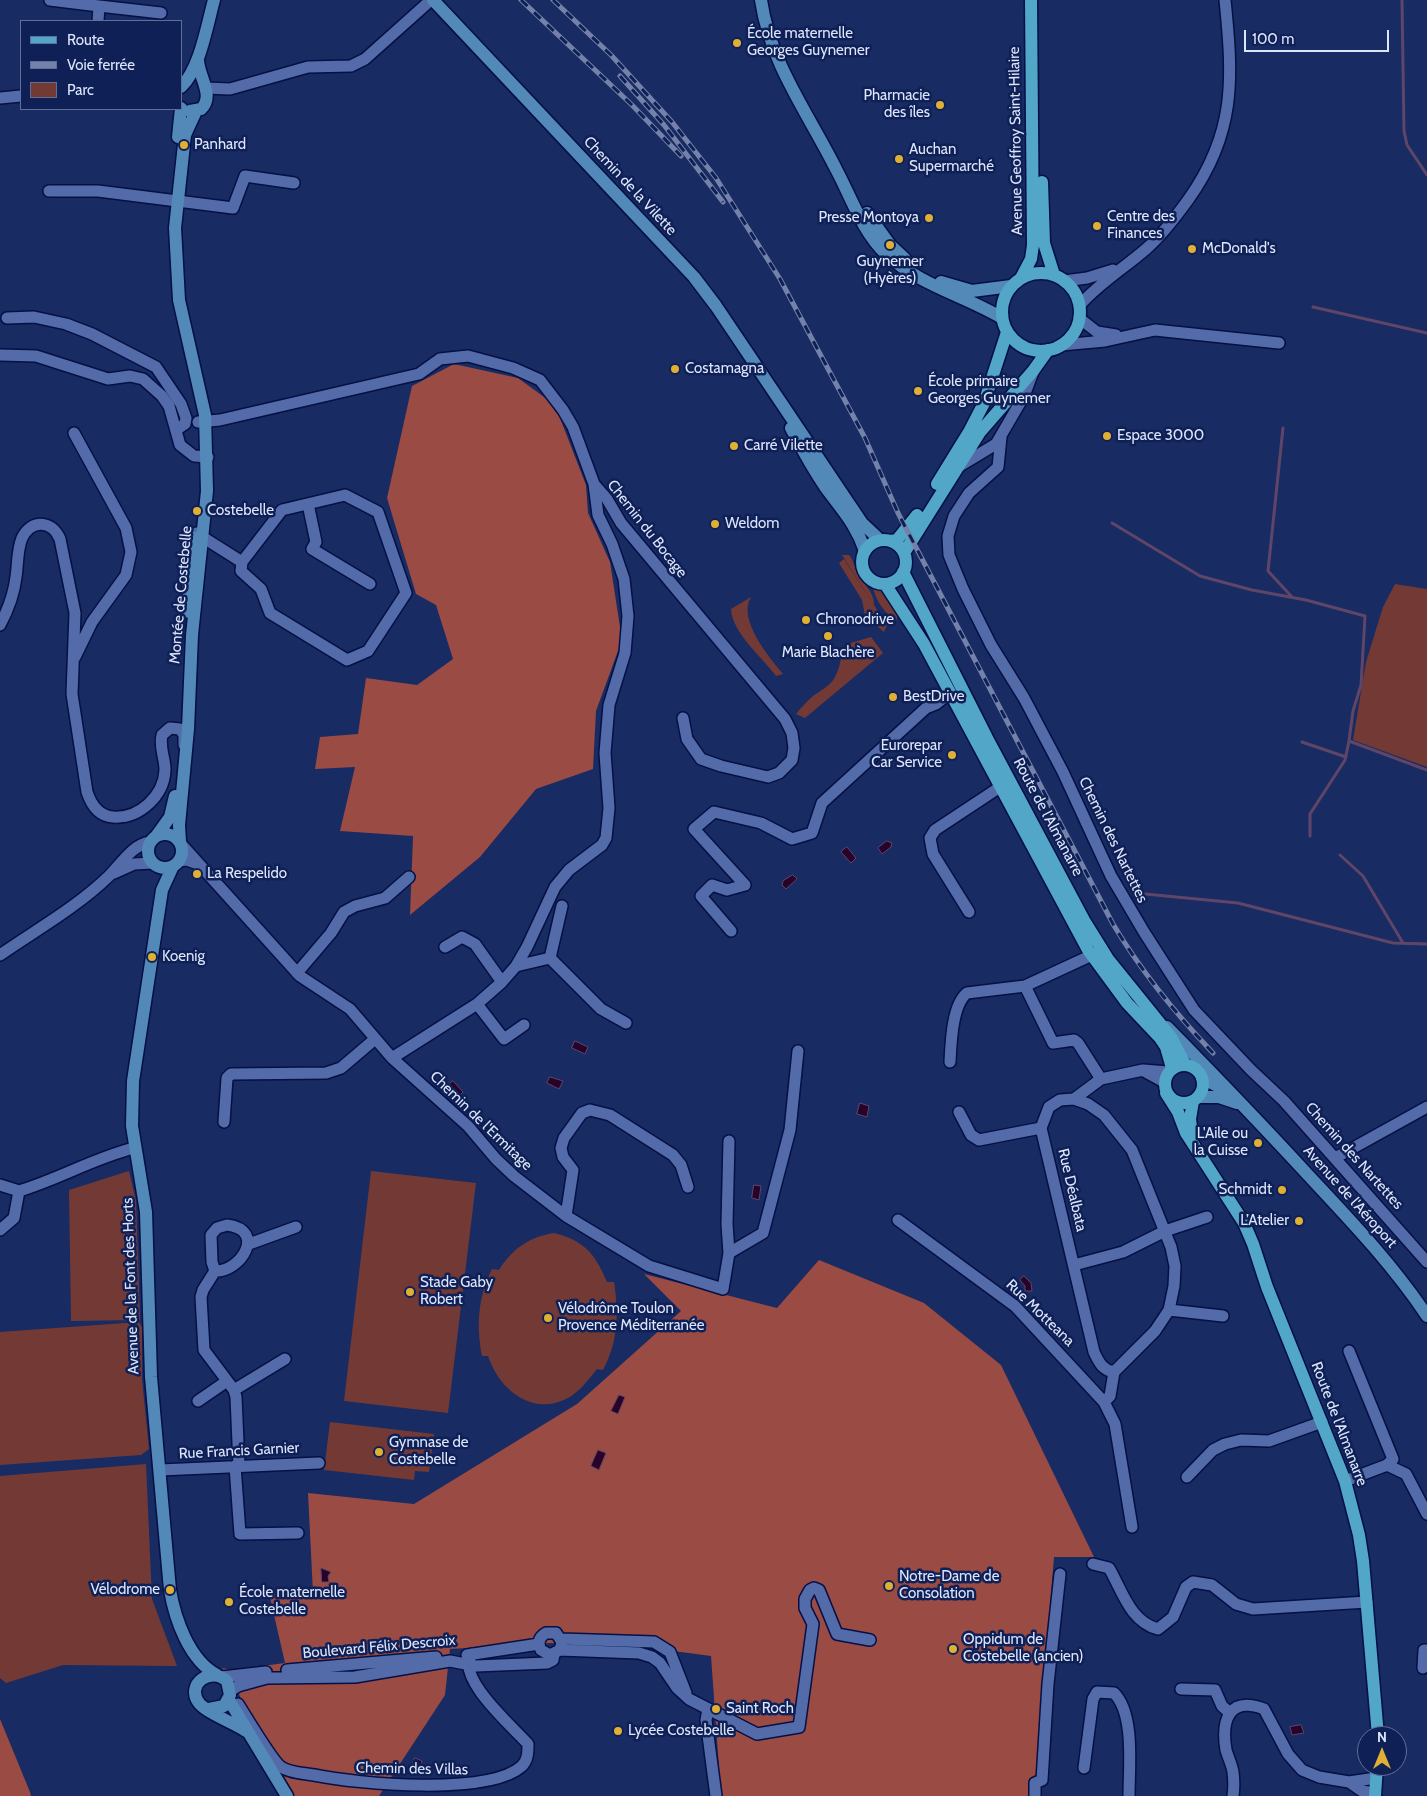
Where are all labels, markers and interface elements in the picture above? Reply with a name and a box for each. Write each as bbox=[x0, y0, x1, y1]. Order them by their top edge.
legend bbox=[20, 20, 182, 110]
scale bar bbox=[1247, 20, 1392, 52]
place label: École maternelle Georges Guynemer bbox=[747, 25, 869, 60]
text: 100 m bbox=[1252, 30, 1294, 48]
text: Route bbox=[67, 31, 105, 49]
marker: École maternelle Georges Guynemer bbox=[731, 37, 743, 49]
street label: Avenue Geoffroy Saint-Hilaire bbox=[1005, 46, 1027, 236]
text: Voie ferrée bbox=[67, 56, 135, 74]
text: Parc bbox=[67, 81, 94, 99]
place label: Pharmacie des îles bbox=[863, 87, 930, 122]
marker: Pharmacie des îles bbox=[934, 99, 946, 111]
street label: Chemin de la Vilette bbox=[580, 133, 680, 239]
place label: Panhard bbox=[194, 136, 246, 154]
marker: Panhard bbox=[178, 139, 190, 151]
place label: Auchan Supermarché bbox=[909, 141, 994, 176]
marker: Auchan Supermarché bbox=[893, 153, 905, 165]
place label: Centre des Finances bbox=[1107, 208, 1175, 243]
place label: Presse Montoya bbox=[819, 209, 919, 227]
marker: Presse Montoya bbox=[923, 212, 935, 224]
marker: Centre des Finances bbox=[1091, 220, 1103, 232]
marker: Guynemer (Hyères) bbox=[884, 239, 896, 251]
place label: McDonald's bbox=[1202, 240, 1276, 258]
marker: McDonald's bbox=[1186, 243, 1198, 255]
place label: Guynemer (Hyères) bbox=[856, 253, 924, 288]
place label: Costamagna bbox=[685, 360, 764, 378]
marker: Costamagna bbox=[669, 363, 681, 375]
place label: École primaire Georges Guynemer bbox=[928, 373, 1050, 408]
marker: École primaire Georges Guynemer bbox=[912, 385, 924, 397]
place label: Espace 3000 bbox=[1117, 427, 1204, 445]
marker: Espace 3000 bbox=[1101, 430, 1113, 442]
place label: Carré Vilette bbox=[744, 437, 823, 455]
marker: Carré Vilette bbox=[728, 440, 740, 452]
street label: Chemin du Bocage bbox=[603, 477, 691, 581]
place label: Costebelle bbox=[207, 502, 274, 520]
marker: Costebelle bbox=[191, 505, 203, 517]
place label: Weldom bbox=[725, 515, 779, 533]
marker: Weldom bbox=[709, 518, 721, 530]
street label: Montée de Costebelle bbox=[166, 525, 196, 665]
place label: Chronodrive bbox=[816, 611, 894, 629]
marker: Chronodrive bbox=[800, 614, 812, 626]
marker: Marie Blachère bbox=[822, 630, 834, 642]
place label: Marie Blachère bbox=[782, 644, 874, 662]
place label: BestDrive bbox=[903, 688, 964, 706]
marker: BestDrive bbox=[887, 691, 899, 703]
place label: Eurorepar Car Service bbox=[871, 737, 942, 772]
marker: Eurorepar Car Service bbox=[946, 749, 958, 761]
street label: Route de l'Almanarre bbox=[1009, 755, 1087, 879]
street label: Chemin des Nartettes bbox=[1075, 774, 1151, 906]
place label: La Respelido bbox=[207, 865, 287, 883]
marker: La Respelido bbox=[191, 868, 203, 880]
place label: Koenig bbox=[162, 948, 205, 966]
marker: Koenig bbox=[146, 951, 158, 963]
street label: Chemin de l'Ermitage bbox=[426, 1068, 536, 1174]
street label: Chemin des Nartettes bbox=[1301, 1099, 1407, 1213]
place label: L'Aile ou la Cuisse bbox=[1194, 1125, 1248, 1160]
marker: L'Aile ou la Cuisse bbox=[1252, 1137, 1264, 1149]
street label: Avenue de l'Aéroport bbox=[1299, 1142, 1401, 1252]
street label: Rue Déalbata bbox=[1054, 1147, 1090, 1233]
place label: Schmidt bbox=[1219, 1181, 1272, 1199]
marker: Schmidt bbox=[1276, 1184, 1288, 1196]
street label: Avenue de la Font des Horts bbox=[119, 1197, 143, 1375]
place label: L’Atelier bbox=[1240, 1212, 1289, 1230]
marker: L’Atelier bbox=[1293, 1215, 1305, 1227]
place label: Stade Gaby Robert bbox=[420, 1274, 493, 1309]
street label: Rue Motteana bbox=[1002, 1276, 1078, 1350]
marker: Stade Gaby Robert bbox=[404, 1286, 416, 1298]
place label: Vélodrôme Toulon Provence Méditerranée bbox=[558, 1300, 704, 1335]
marker: Vélodrôme Toulon Provence Méditerranée bbox=[542, 1312, 554, 1324]
street label: Route de l'Almanarre bbox=[1307, 1360, 1371, 1488]
place label: Gymnase de Costebelle bbox=[389, 1434, 468, 1469]
street label: Rue Francis Garnier bbox=[178, 1439, 300, 1463]
marker: Gymnase de Costebelle bbox=[373, 1446, 385, 1458]
place label: Notre-Dame de Consolation bbox=[899, 1568, 999, 1603]
marker: Notre-Dame de Consolation bbox=[883, 1580, 895, 1592]
place label: Vélodrome bbox=[90, 1581, 160, 1599]
marker: Vélodrome bbox=[164, 1584, 176, 1596]
place label: École maternelle Costebelle bbox=[239, 1584, 345, 1619]
marker: École maternelle Costebelle bbox=[223, 1596, 235, 1608]
street label: Boulevard Félix Descroix bbox=[302, 1631, 456, 1663]
place label: Oppidum de Costebelle (ancien) bbox=[963, 1631, 1084, 1666]
marker: Oppidum de Costebelle (ancien) bbox=[947, 1643, 959, 1655]
place label: Saint Roch bbox=[726, 1700, 794, 1718]
marker: Saint Roch bbox=[710, 1703, 722, 1715]
place label: Lycée Costebelle bbox=[628, 1722, 734, 1740]
marker: Lycée Costebelle bbox=[612, 1725, 624, 1737]
north arrow bbox=[1357, 1726, 1407, 1776]
text: N bbox=[1377, 1728, 1387, 1746]
street label: Chemin des Villas bbox=[356, 1759, 468, 1779]

